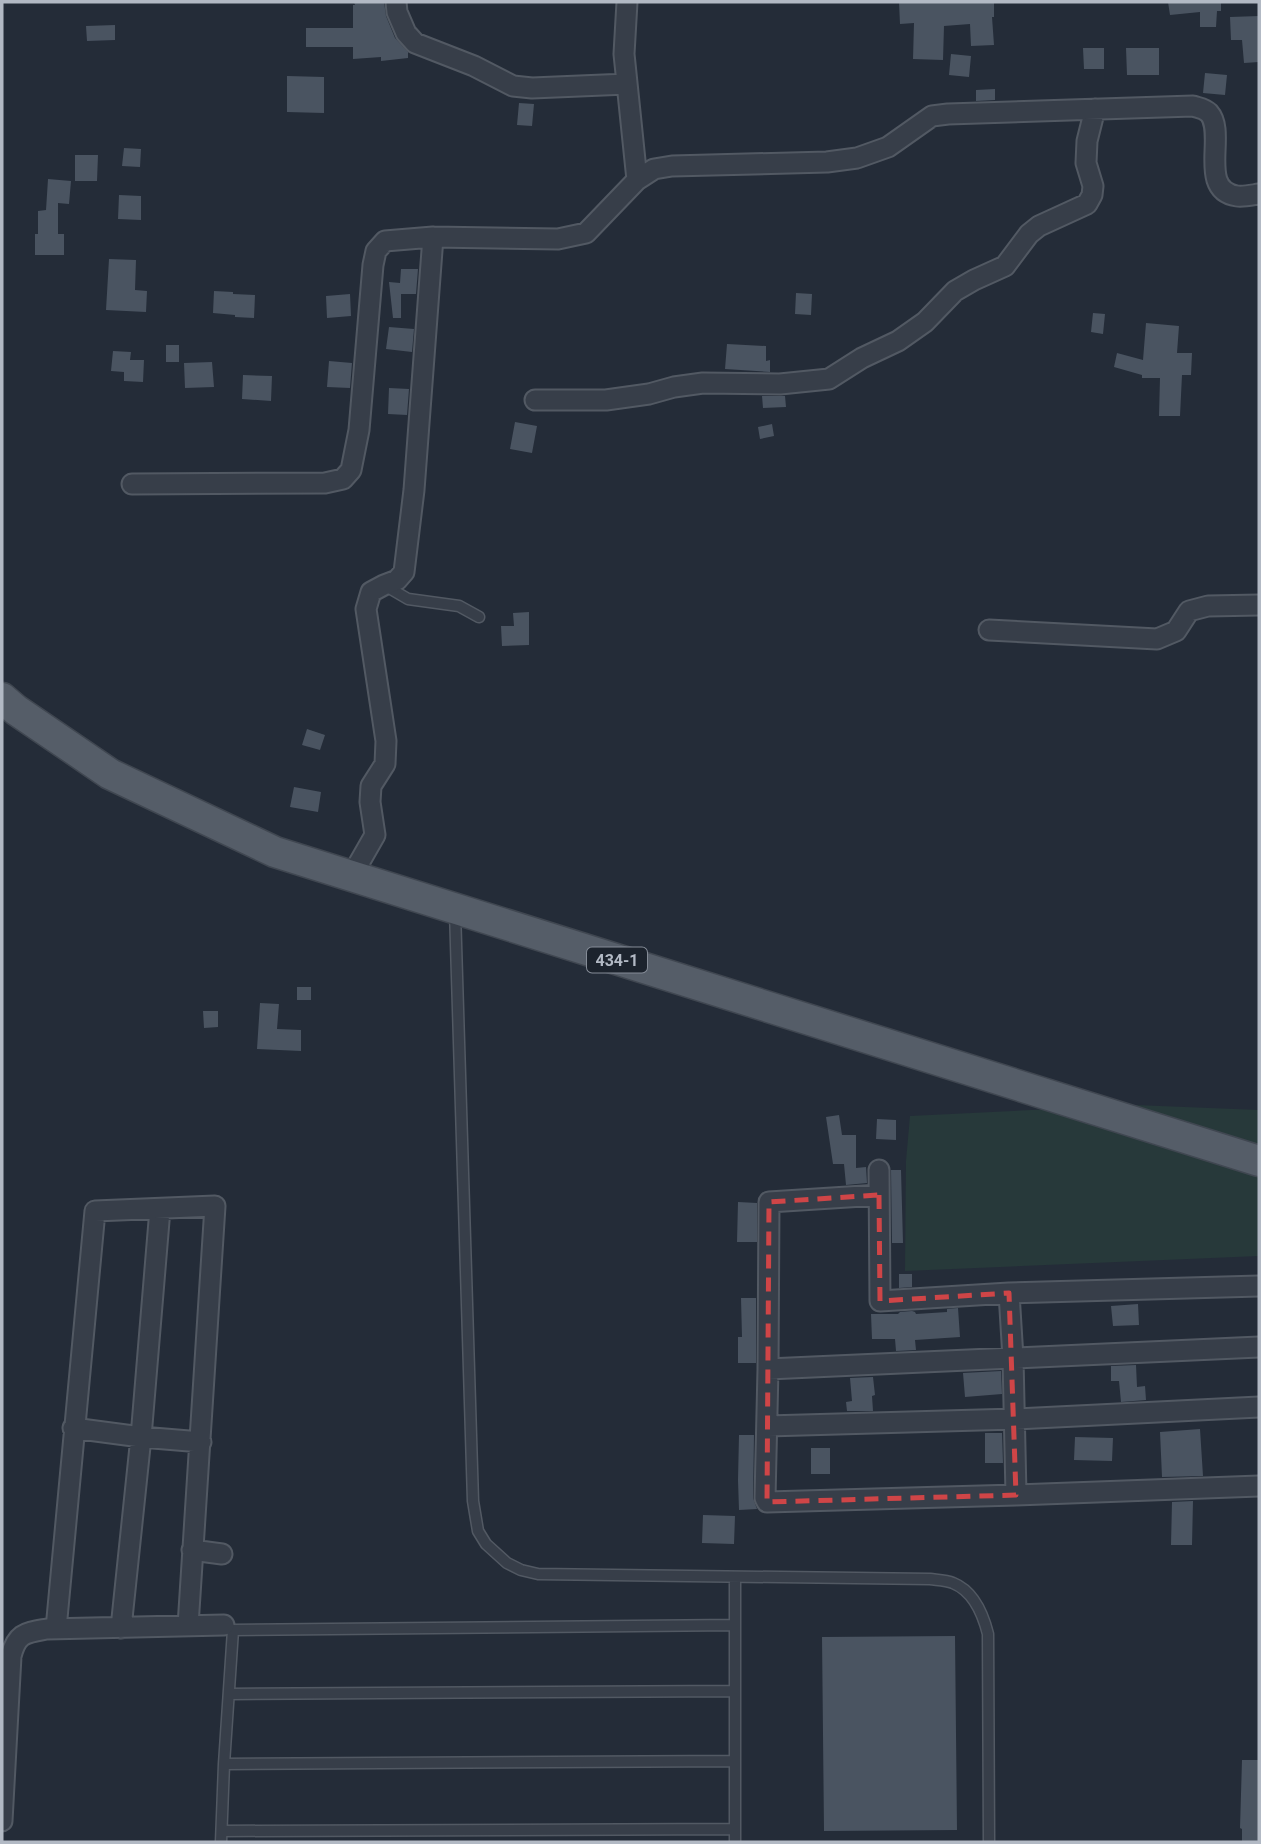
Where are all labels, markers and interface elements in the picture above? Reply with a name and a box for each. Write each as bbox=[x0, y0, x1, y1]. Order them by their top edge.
road number: 434-1 bbox=[587, 948, 647, 972]

